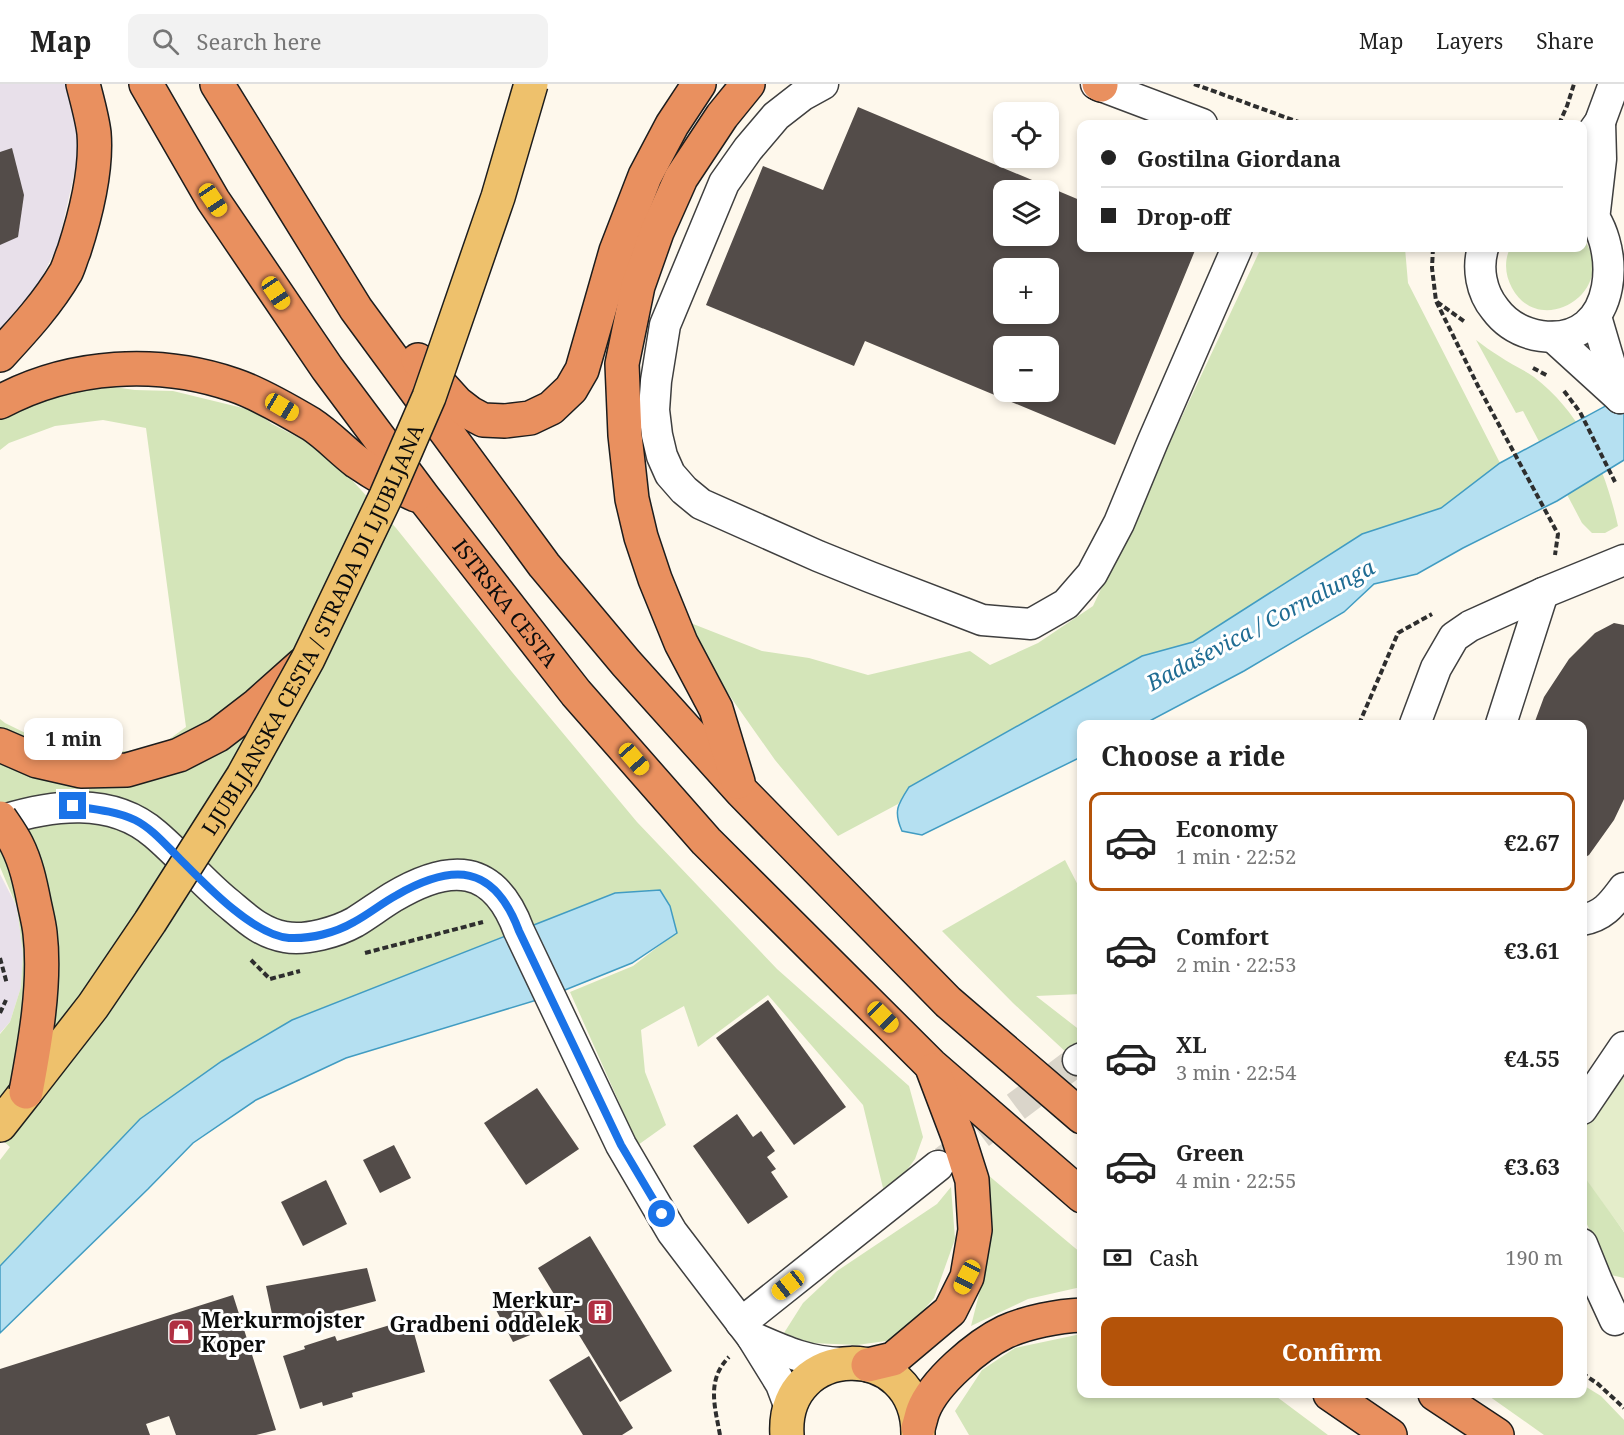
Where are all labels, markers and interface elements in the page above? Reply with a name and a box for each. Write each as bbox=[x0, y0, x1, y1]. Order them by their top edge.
search box bbox=[128, 14, 548, 68]
text: Map bbox=[30, 22, 92, 60]
icon: search bbox=[149, 25, 182, 58]
text: Search here bbox=[197, 26, 321, 56]
text: Map bbox=[1359, 27, 1403, 55]
text: Layers bbox=[1436, 27, 1503, 55]
text: Share bbox=[1536, 27, 1594, 55]
map controls bbox=[993, 102, 1059, 402]
button: locate bbox=[993, 102, 1059, 168]
text: Gostilna Giordana bbox=[1137, 143, 1341, 173]
car bbox=[195, 180, 231, 220]
button: layers bbox=[993, 180, 1059, 246]
text: Drop-off bbox=[1137, 201, 1230, 231]
button: + bbox=[993, 258, 1059, 324]
car bbox=[258, 273, 294, 313]
button: − bbox=[993, 336, 1059, 402]
car bbox=[262, 390, 302, 424]
street label: LJUBLJANSKA CESTA / STRADA DI LJUBLJANA bbox=[195, 419, 430, 840]
street label: ISTRSKA CESTA bbox=[447, 533, 565, 673]
water label: Badaševica / Cornalunga bbox=[1140, 551, 1379, 697]
callout: 1 min bbox=[23, 719, 122, 761]
text: 1 min bbox=[45, 725, 102, 752]
text: Choose a ride bbox=[1101, 737, 1286, 774]
car bbox=[615, 740, 653, 778]
route end bbox=[59, 792, 86, 819]
text: Economy bbox=[1176, 813, 1278, 843]
icon: car bbox=[1104, 815, 1158, 869]
text: €2.67 bbox=[1504, 827, 1560, 857]
text: 1 min · 22:52 bbox=[1176, 843, 1296, 870]
text: Comfort bbox=[1176, 921, 1269, 951]
icon: car bbox=[1104, 923, 1158, 977]
text: €3.61 bbox=[1504, 935, 1560, 965]
text: 2 min · 22:53 bbox=[1176, 951, 1296, 978]
car bbox=[864, 998, 902, 1036]
text: XL bbox=[1176, 1029, 1207, 1059]
icon: car bbox=[1104, 1031, 1158, 1085]
text: €4.55 bbox=[1504, 1043, 1560, 1073]
text: 3 min · 22:54 bbox=[1176, 1059, 1296, 1086]
text: Green bbox=[1176, 1137, 1244, 1167]
icon: car bbox=[1104, 1139, 1158, 1193]
text: €3.63 bbox=[1504, 1151, 1560, 1181]
text: 4 min · 22:55 bbox=[1176, 1167, 1296, 1194]
route start bbox=[648, 1200, 675, 1227]
icon: cash bbox=[1101, 1241, 1134, 1274]
text: Cash bbox=[1149, 1242, 1199, 1272]
text: 190 m bbox=[1505, 1244, 1563, 1271]
car bbox=[951, 1257, 983, 1297]
car bbox=[768, 1267, 808, 1303]
place label: Merkur- Gradbeni oddelek bbox=[390, 1286, 581, 1338]
building icon: Merkur- Gradbeni oddelek bbox=[585, 1297, 615, 1327]
place label: Merkurmojster Koper bbox=[201, 1306, 365, 1358]
shop icon: Merkurmojster Koper bbox=[166, 1317, 196, 1347]
button: Confirm bbox=[1101, 1317, 1563, 1386]

